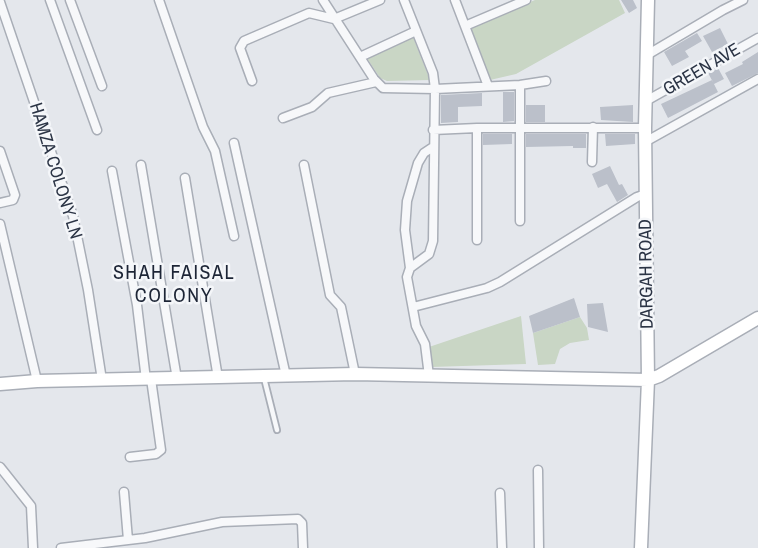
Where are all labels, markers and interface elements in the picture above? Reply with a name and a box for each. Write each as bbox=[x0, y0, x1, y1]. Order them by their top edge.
street label: GREEN AVE bbox=[660, 39, 744, 101]
street label: HAMZA COLONY LN bbox=[24, 100, 86, 242]
street label: DARGAH ROAD bbox=[635, 219, 659, 329]
district label: SHAH FAISAL COLONY bbox=[113, 262, 235, 309]

